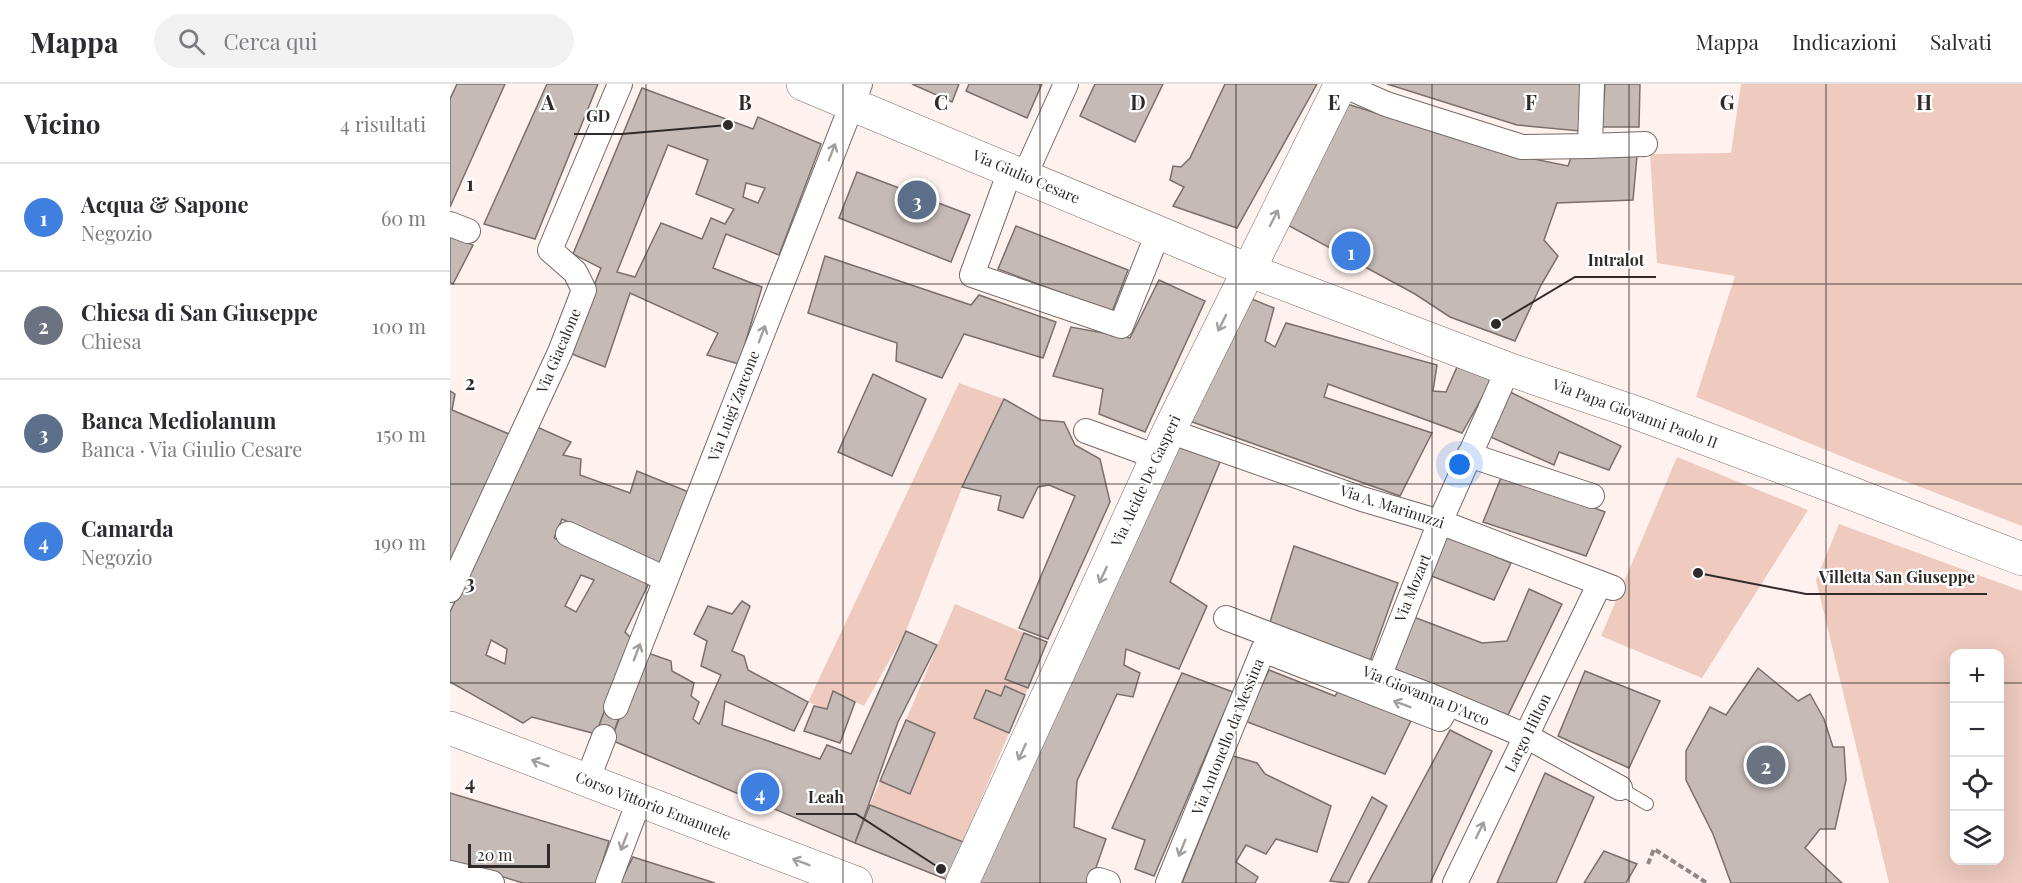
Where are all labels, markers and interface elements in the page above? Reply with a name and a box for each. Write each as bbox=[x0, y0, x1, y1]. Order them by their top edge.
search box bbox=[154, 14, 574, 68]
text: Mappa bbox=[30, 23, 118, 60]
icon: search bbox=[175, 25, 208, 58]
text: Cerca qui bbox=[223, 26, 318, 56]
text: Mappa bbox=[1695, 27, 1759, 55]
text: Indicazioni bbox=[1792, 27, 1897, 55]
text: Salvati bbox=[1930, 27, 1992, 55]
text: A bbox=[540, 88, 555, 115]
text: B bbox=[738, 88, 752, 115]
text: C bbox=[934, 88, 948, 115]
text: D bbox=[1130, 88, 1146, 115]
text: E bbox=[1328, 88, 1340, 115]
text: F bbox=[1525, 88, 1537, 115]
text: G bbox=[1720, 88, 1735, 115]
text: H bbox=[1916, 88, 1932, 115]
callout: GD bbox=[574, 100, 622, 134]
text: GD bbox=[586, 105, 610, 126]
text: Vicino bbox=[24, 106, 101, 141]
text: 4 risultati bbox=[340, 110, 426, 137]
one-way arrow bbox=[828, 143, 839, 162]
street label: Via Giulio Cesare bbox=[969, 144, 1083, 208]
text: 1 bbox=[466, 169, 474, 196]
pin: 3 bbox=[898, 178, 936, 222]
text: Acqua & Sapone bbox=[81, 189, 249, 219]
text: 1 bbox=[40, 204, 47, 231]
text: 60 m bbox=[381, 204, 426, 231]
one-way arrow bbox=[1268, 209, 1280, 227]
text: Negozio bbox=[81, 219, 153, 246]
pin: 1 bbox=[1332, 228, 1370, 274]
callout: Intralot bbox=[1575, 243, 1656, 277]
text: Intralot bbox=[1588, 249, 1645, 270]
text: Chiesa di San Giuseppe bbox=[81, 297, 318, 327]
street label: Via Giacalone bbox=[531, 305, 585, 397]
text: 2 bbox=[38, 312, 49, 339]
text: 100 m bbox=[372, 312, 426, 339]
one-way arrow bbox=[1215, 313, 1227, 331]
one-way arrow bbox=[757, 325, 768, 344]
text: Chiesa bbox=[81, 327, 141, 354]
street label: Via Luigi Zarcone bbox=[702, 347, 763, 465]
text: 2 bbox=[465, 368, 475, 395]
street label: Via Papa Giovanni Paolo II bbox=[1549, 373, 1721, 452]
text: Banca Mediolanum bbox=[81, 405, 276, 435]
street label: Via Alcide De Gasperi bbox=[1105, 411, 1185, 551]
text: 3 bbox=[39, 420, 48, 447]
text: 150 m bbox=[376, 420, 426, 447]
text: Banca · Via Giulio Cesare bbox=[81, 435, 302, 462]
your location bbox=[1445, 450, 1474, 479]
street label: Via A. Marinuzzi bbox=[1337, 479, 1448, 533]
text: Camarda bbox=[81, 513, 174, 543]
text: 4 bbox=[38, 528, 49, 555]
text: 190 m bbox=[374, 528, 426, 555]
text: Negozio bbox=[81, 543, 153, 570]
street label: Via Mozart bbox=[1389, 550, 1435, 626]
callout: Villetta San Giuseppe bbox=[1806, 560, 1987, 594]
one-way arrow bbox=[1096, 566, 1108, 584]
text: Villetta San Giuseppe bbox=[1818, 566, 1975, 587]
text: 3 bbox=[465, 568, 475, 595]
one-way arrow bbox=[632, 644, 643, 662]
map controls bbox=[1950, 649, 2004, 865]
button: + bbox=[1950, 649, 2004, 703]
street label: Via Antonello da Messina bbox=[1186, 655, 1268, 819]
street label: Via Giovanna D'Arco bbox=[1359, 660, 1493, 730]
street label: Largo Hilton bbox=[1499, 690, 1555, 775]
one-way arrow bbox=[1393, 698, 1412, 709]
button: − bbox=[1950, 703, 2004, 757]
pin: 2 bbox=[1746, 742, 1786, 788]
one-way arrow bbox=[1015, 743, 1027, 761]
one-way arrow bbox=[532, 757, 550, 768]
button: locate bbox=[1950, 757, 2004, 811]
street label: Corso Vittorio Emanuele bbox=[573, 766, 734, 844]
text: 4 bbox=[465, 768, 475, 795]
pin: 4 bbox=[740, 770, 780, 814]
callout: Leah bbox=[796, 780, 856, 814]
text: Leah bbox=[808, 786, 844, 807]
button: layers bbox=[1950, 811, 2004, 865]
one-way arrow bbox=[1475, 822, 1487, 840]
one-way arrow bbox=[618, 832, 629, 851]
one-way arrow bbox=[1176, 838, 1187, 857]
scale bar bbox=[468, 841, 550, 868]
text: 20 m bbox=[477, 844, 512, 865]
one-way arrow bbox=[792, 856, 811, 867]

